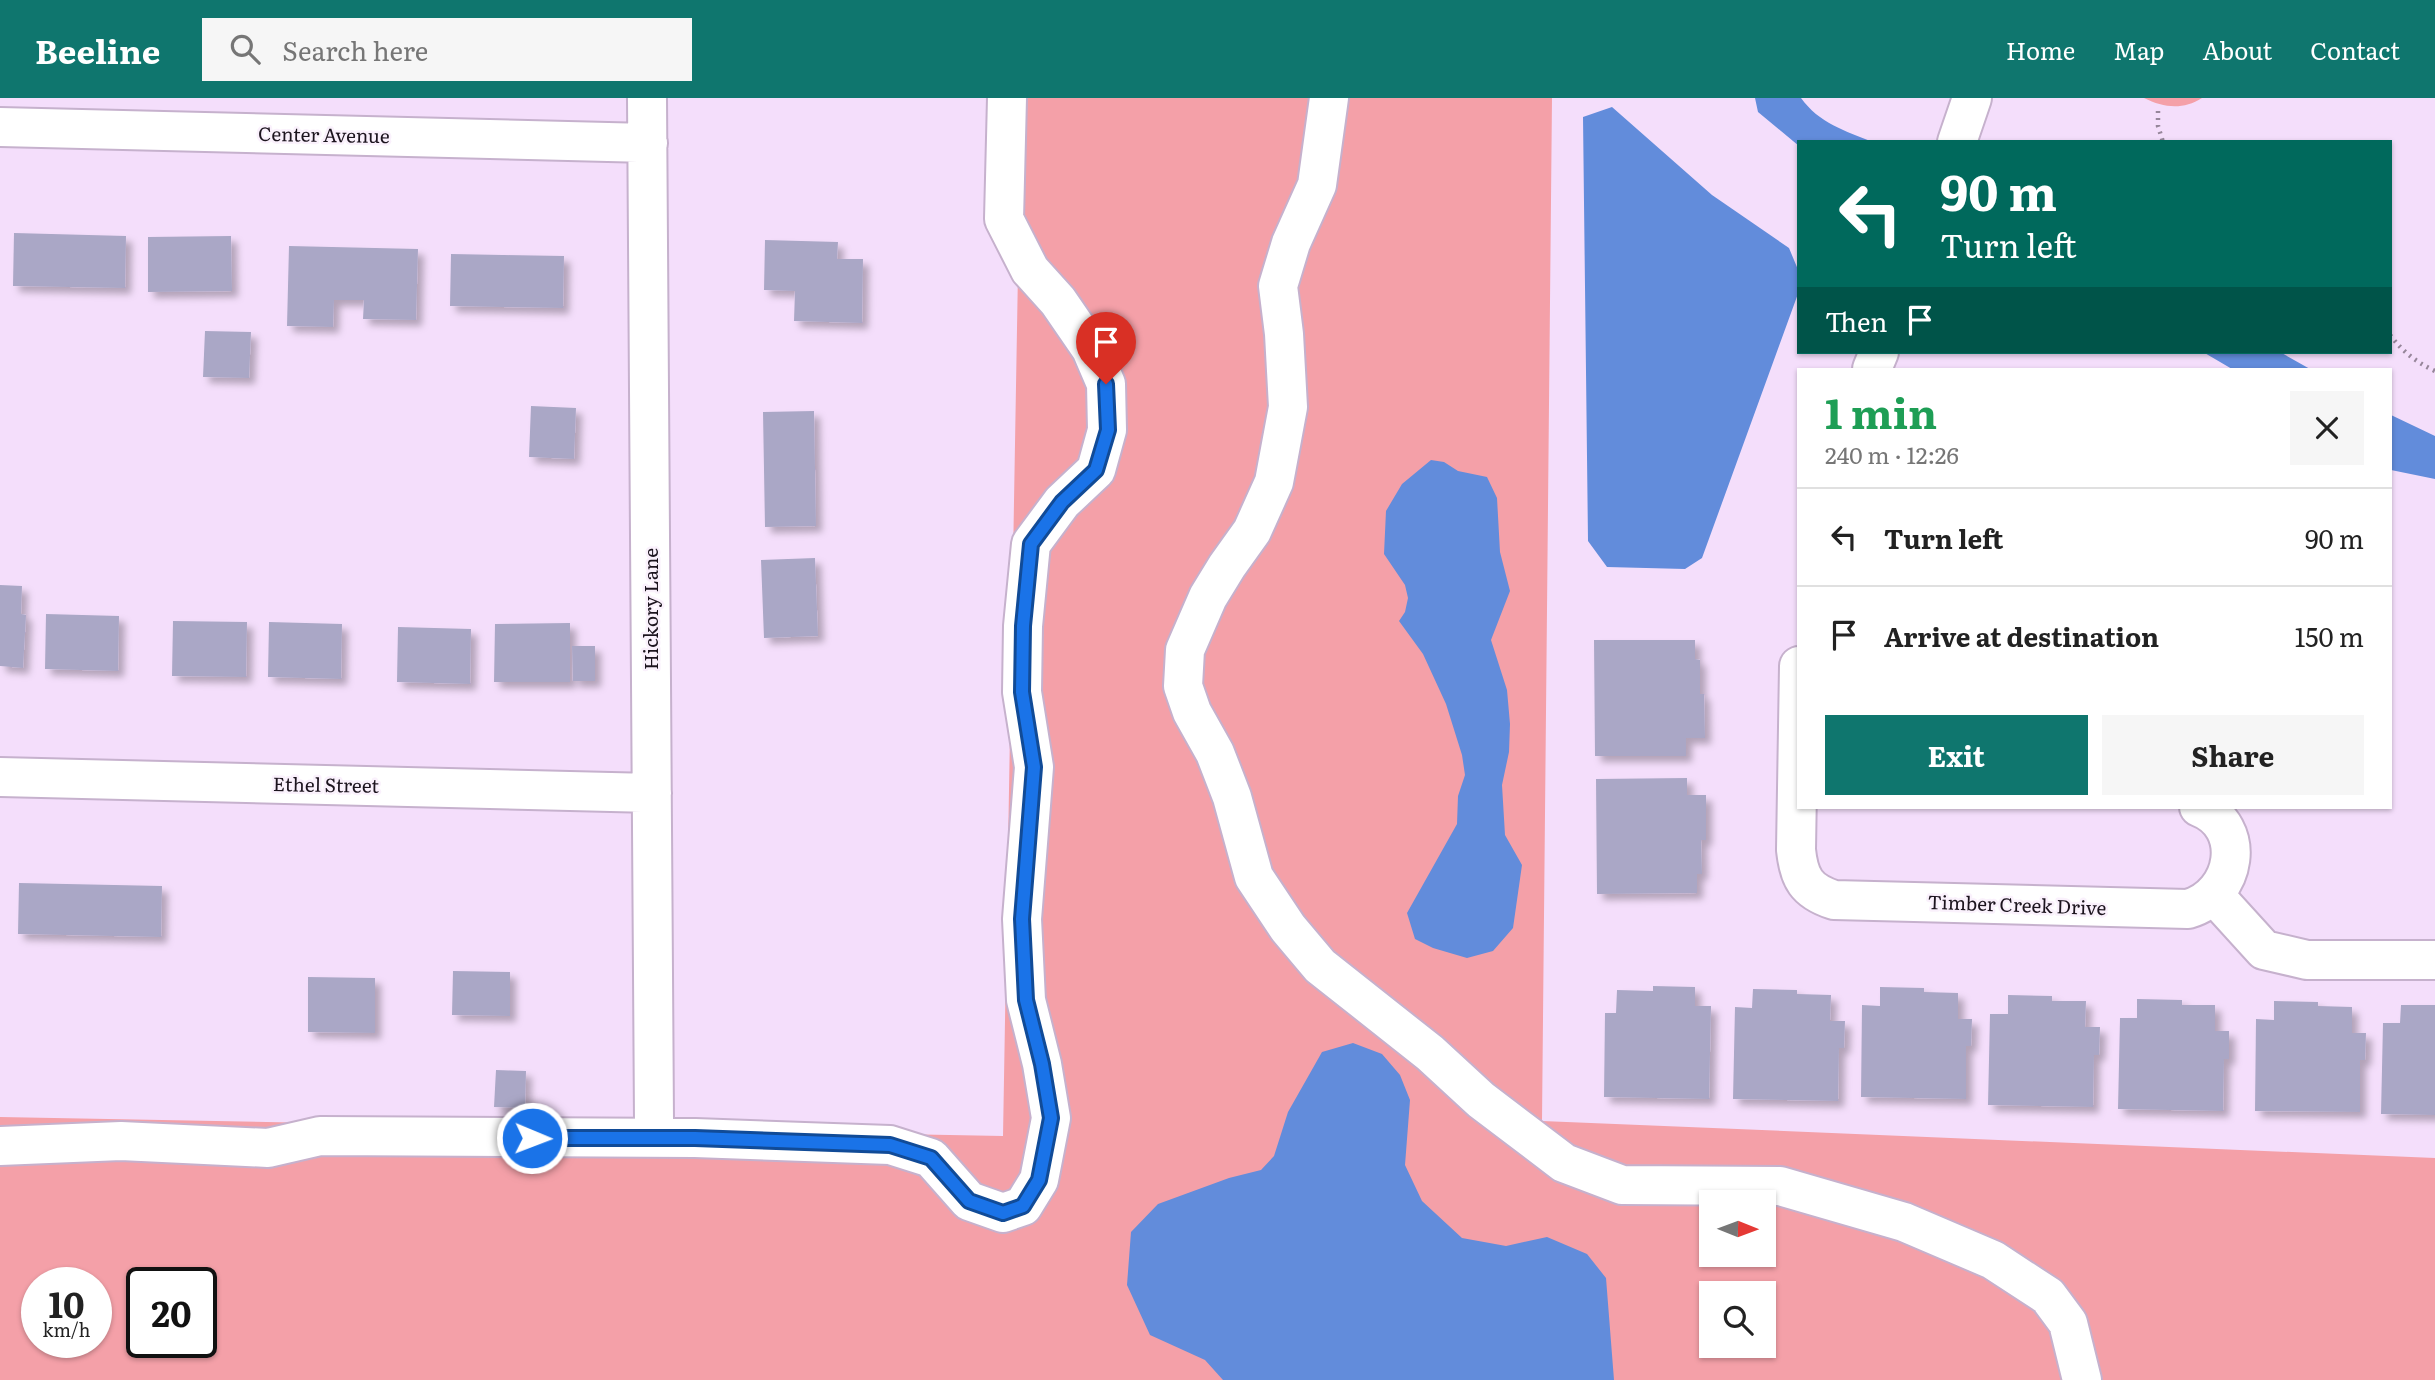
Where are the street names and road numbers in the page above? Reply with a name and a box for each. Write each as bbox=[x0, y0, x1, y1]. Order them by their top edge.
street label: Center Avenue bbox=[258, 119, 390, 149]
street label: Hickory Lane bbox=[636, 548, 664, 670]
street label: Ethel Street bbox=[273, 769, 380, 799]
street label: Timber Creek Drive bbox=[1927, 887, 2107, 921]

